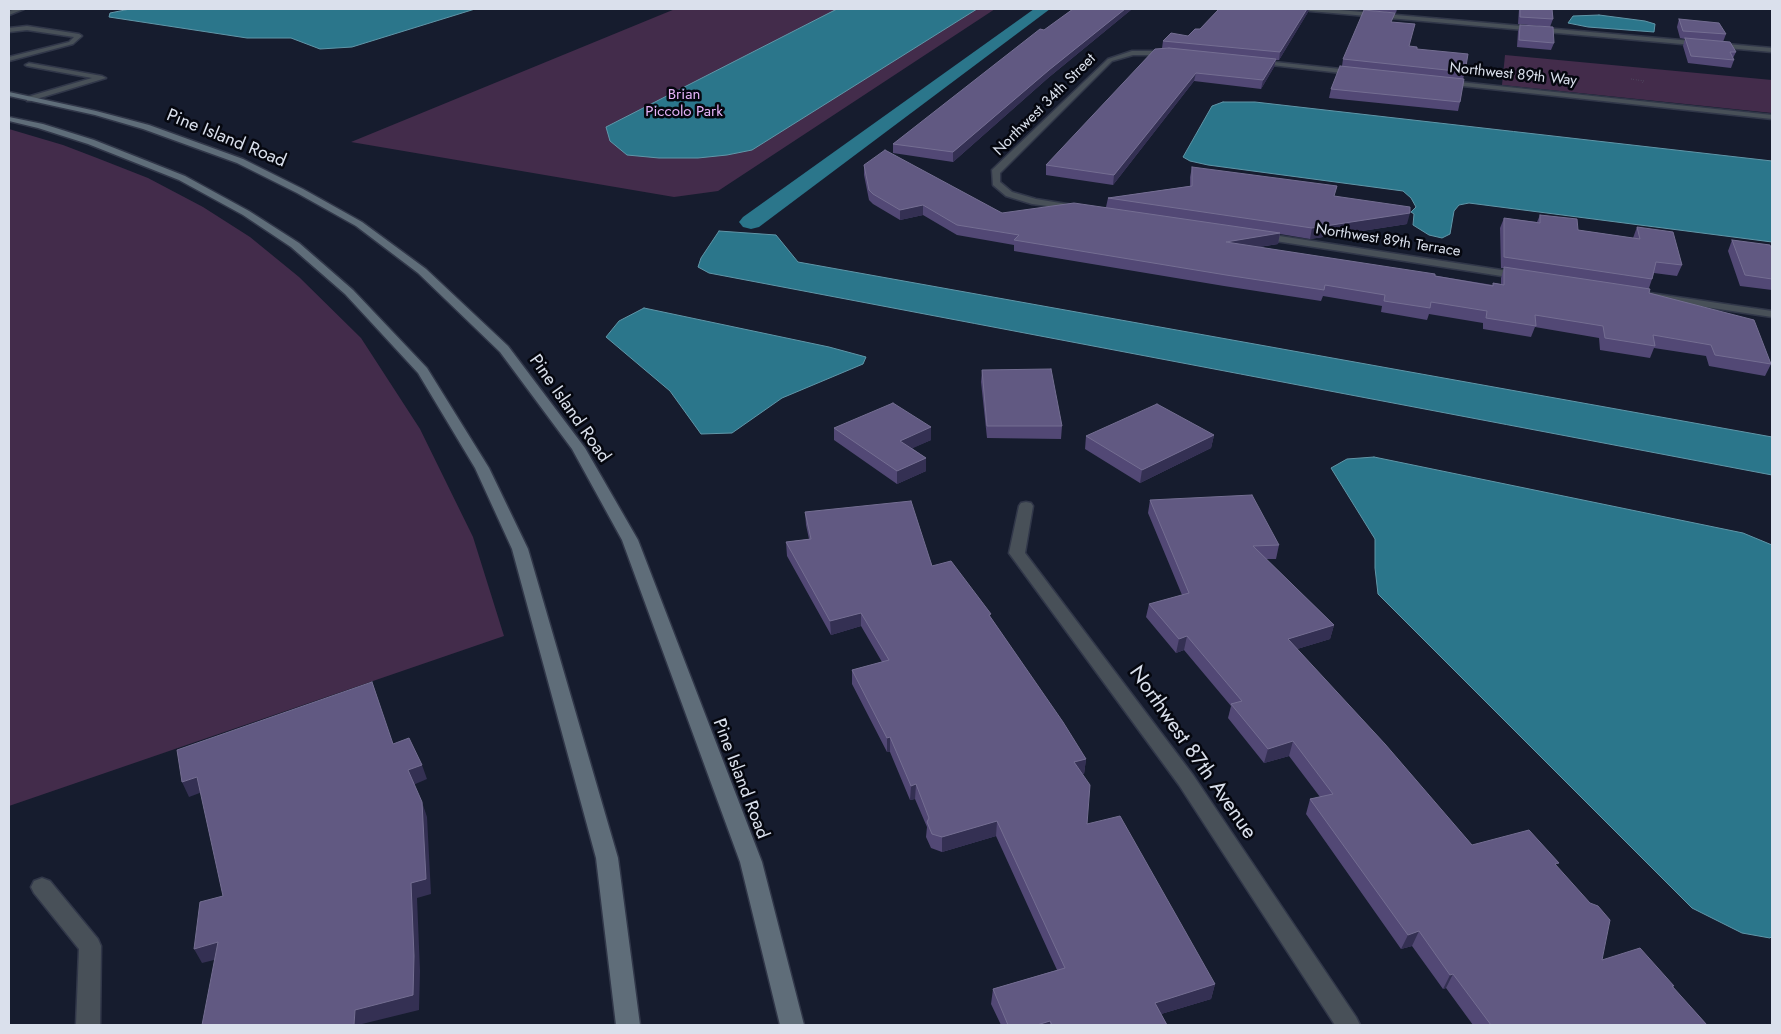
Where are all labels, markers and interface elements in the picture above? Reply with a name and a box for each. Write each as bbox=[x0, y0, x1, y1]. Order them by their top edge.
street label: Northwest 34th Street bbox=[990, 50, 1100, 160]
street label: Northwest 89th Way bbox=[1448, 59, 1578, 91]
park label: Brian Piccolo Park bbox=[645, 86, 723, 121]
street label: Pine Island Road bbox=[163, 105, 289, 173]
street label: Northwest 89th Terrace bbox=[1314, 221, 1462, 261]
street label: Pine Island Road bbox=[524, 351, 614, 467]
street label: Northwest 87th Avenue bbox=[1123, 662, 1261, 844]
street label: Pine Island Road bbox=[707, 716, 773, 842]

